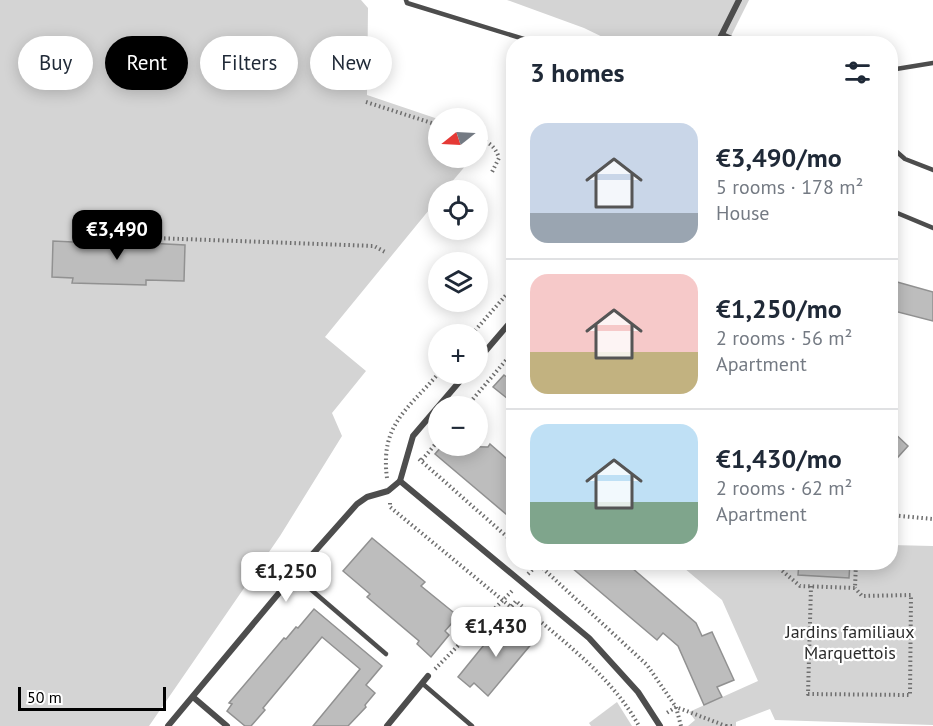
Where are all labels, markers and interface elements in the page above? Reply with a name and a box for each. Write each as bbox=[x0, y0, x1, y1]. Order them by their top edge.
chip: Buy bbox=[18, 36, 93, 90]
chip: Rent bbox=[105, 36, 188, 90]
chip: Filters bbox=[200, 36, 298, 90]
chip: New bbox=[310, 36, 392, 90]
text: 3 homes bbox=[530, 56, 625, 89]
icon: filters bbox=[841, 56, 874, 89]
north arrow bbox=[428, 108, 488, 168]
map controls bbox=[428, 108, 488, 456]
text: €3,490/mo bbox=[716, 141, 842, 174]
icon: home bbox=[578, 147, 650, 219]
text: 5 rooms · 178 m² bbox=[716, 174, 863, 200]
button: locate bbox=[428, 180, 488, 240]
text: House bbox=[716, 200, 770, 226]
pin: €3,490 bbox=[68, 210, 166, 261]
text: €3,490 bbox=[86, 216, 148, 242]
button: layers bbox=[428, 252, 488, 312]
text: €1,250/mo bbox=[716, 292, 842, 325]
icon: home bbox=[578, 298, 650, 370]
button: + bbox=[428, 324, 488, 384]
text: 2 rooms · 56 m² bbox=[716, 325, 852, 351]
text: Apartment bbox=[716, 351, 807, 377]
button: − bbox=[428, 396, 488, 456]
text: €1,430/mo bbox=[716, 442, 842, 475]
icon: home bbox=[578, 448, 650, 520]
text: 2 rooms · 62 m² bbox=[716, 475, 852, 501]
text: Apartment bbox=[716, 501, 807, 527]
pin: €1,250 bbox=[237, 552, 335, 603]
text: €1,250 bbox=[255, 558, 317, 584]
pin: €1,430 bbox=[447, 607, 545, 658]
text: €1,430 bbox=[465, 613, 527, 639]
park label: Jardins familiaux Marquettois bbox=[784, 620, 915, 664]
scale bar bbox=[18, 684, 166, 712]
text: 50 m bbox=[27, 687, 62, 707]

